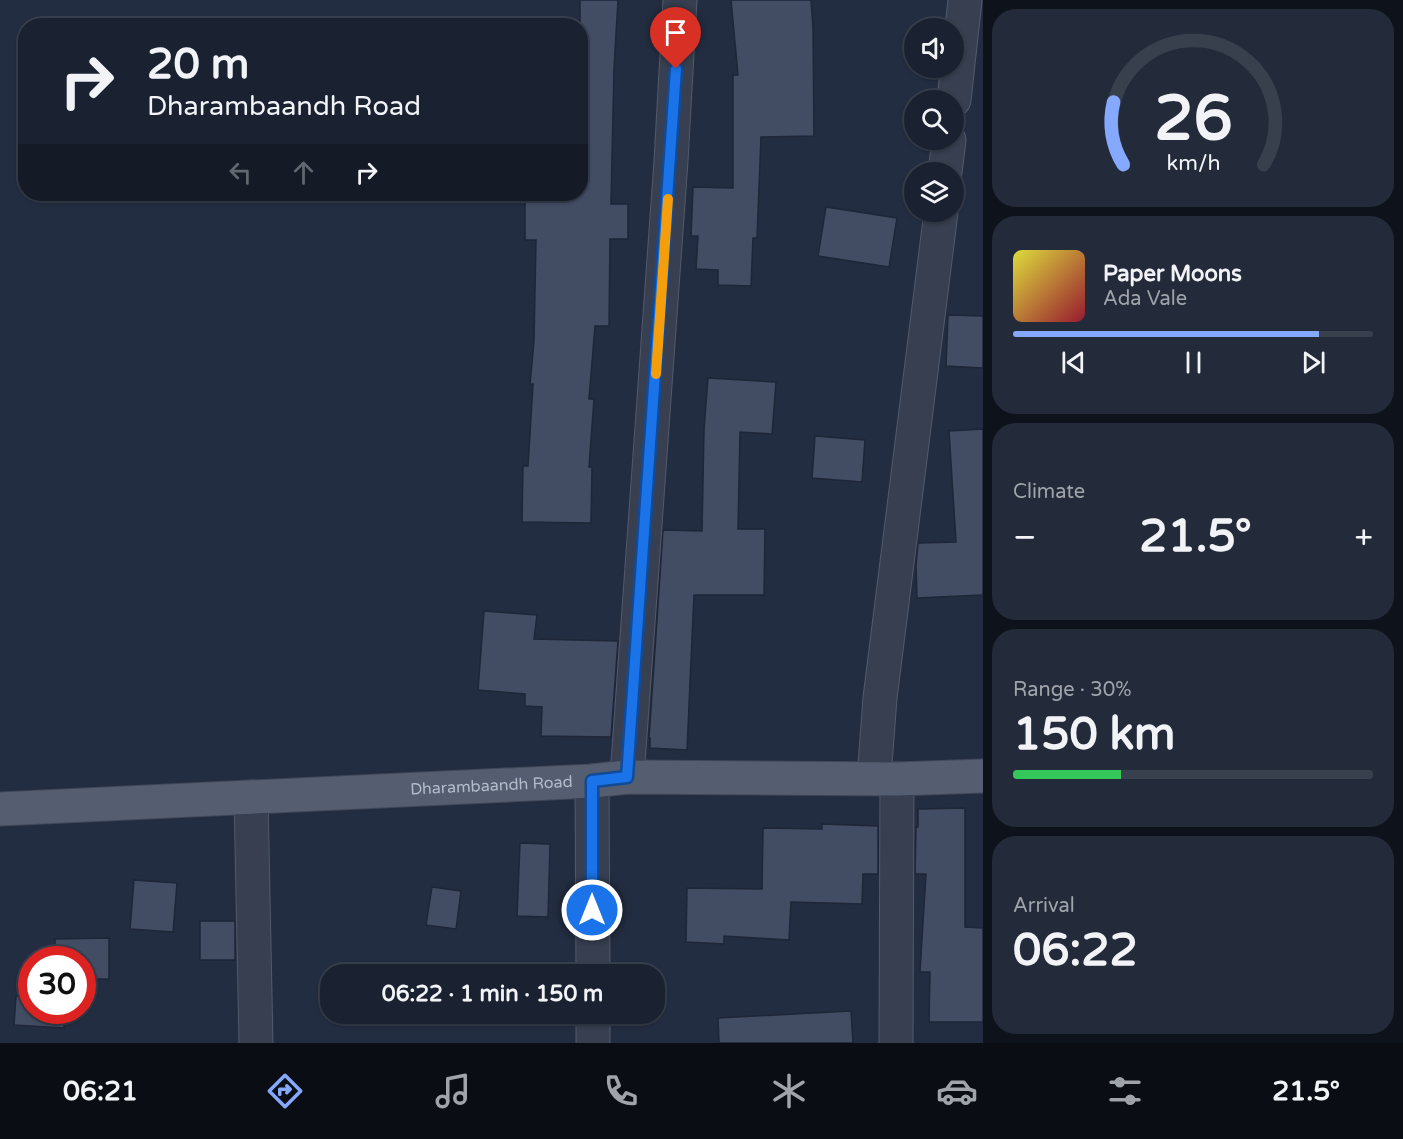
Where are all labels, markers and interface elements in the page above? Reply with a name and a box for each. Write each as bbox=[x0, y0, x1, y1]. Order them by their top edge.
pin bbox=[650, 7, 701, 69]
icon: arrive bbox=[659, 16, 692, 49]
map controls bbox=[904, 18, 964, 222]
button: sound bbox=[904, 18, 964, 78]
text: 20 m bbox=[147, 39, 249, 90]
icon: right bbox=[48, 42, 126, 120]
text: 26 bbox=[1154, 82, 1232, 157]
text: Dharambaandh Road bbox=[147, 90, 421, 123]
button: search bbox=[904, 90, 964, 150]
text: km/h bbox=[1166, 150, 1220, 176]
icon: left bbox=[224, 156, 257, 189]
icon: ahead bbox=[287, 156, 320, 189]
icon: right bbox=[350, 156, 383, 189]
button: layers bbox=[904, 162, 964, 222]
text: Paper Moons bbox=[1103, 261, 1242, 287]
text: Ada Vale bbox=[1103, 287, 1187, 311]
icon: previous bbox=[1057, 346, 1090, 379]
icon: pause bbox=[1177, 346, 1210, 379]
icon: next bbox=[1297, 346, 1330, 379]
text: Climate bbox=[1013, 480, 1085, 504]
text: 21.5° bbox=[1139, 510, 1252, 564]
text: − bbox=[1013, 518, 1037, 557]
text: + bbox=[1354, 518, 1373, 557]
text: Range · 30% bbox=[1013, 678, 1132, 702]
text: 150 km bbox=[1013, 708, 1175, 762]
street label: Dharambaandh Road bbox=[410, 772, 573, 800]
position arrow bbox=[560, 878, 624, 942]
text: Arrival bbox=[1013, 894, 1075, 918]
text: 06:22 bbox=[1013, 924, 1138, 978]
speed limit sign: 30 bbox=[18, 946, 96, 1024]
text: 06:22 · 1 min · 150 m bbox=[382, 981, 603, 1007]
icon: directions bbox=[264, 1070, 306, 1112]
icon: music bbox=[432, 1070, 474, 1112]
icon: phone bbox=[600, 1070, 642, 1112]
icon: climate bbox=[768, 1070, 810, 1112]
icon: car bbox=[936, 1070, 978, 1112]
icon: filters bbox=[1104, 1070, 1146, 1112]
text: 06:21 bbox=[63, 1075, 138, 1108]
text: 21.5° bbox=[1272, 1075, 1340, 1108]

